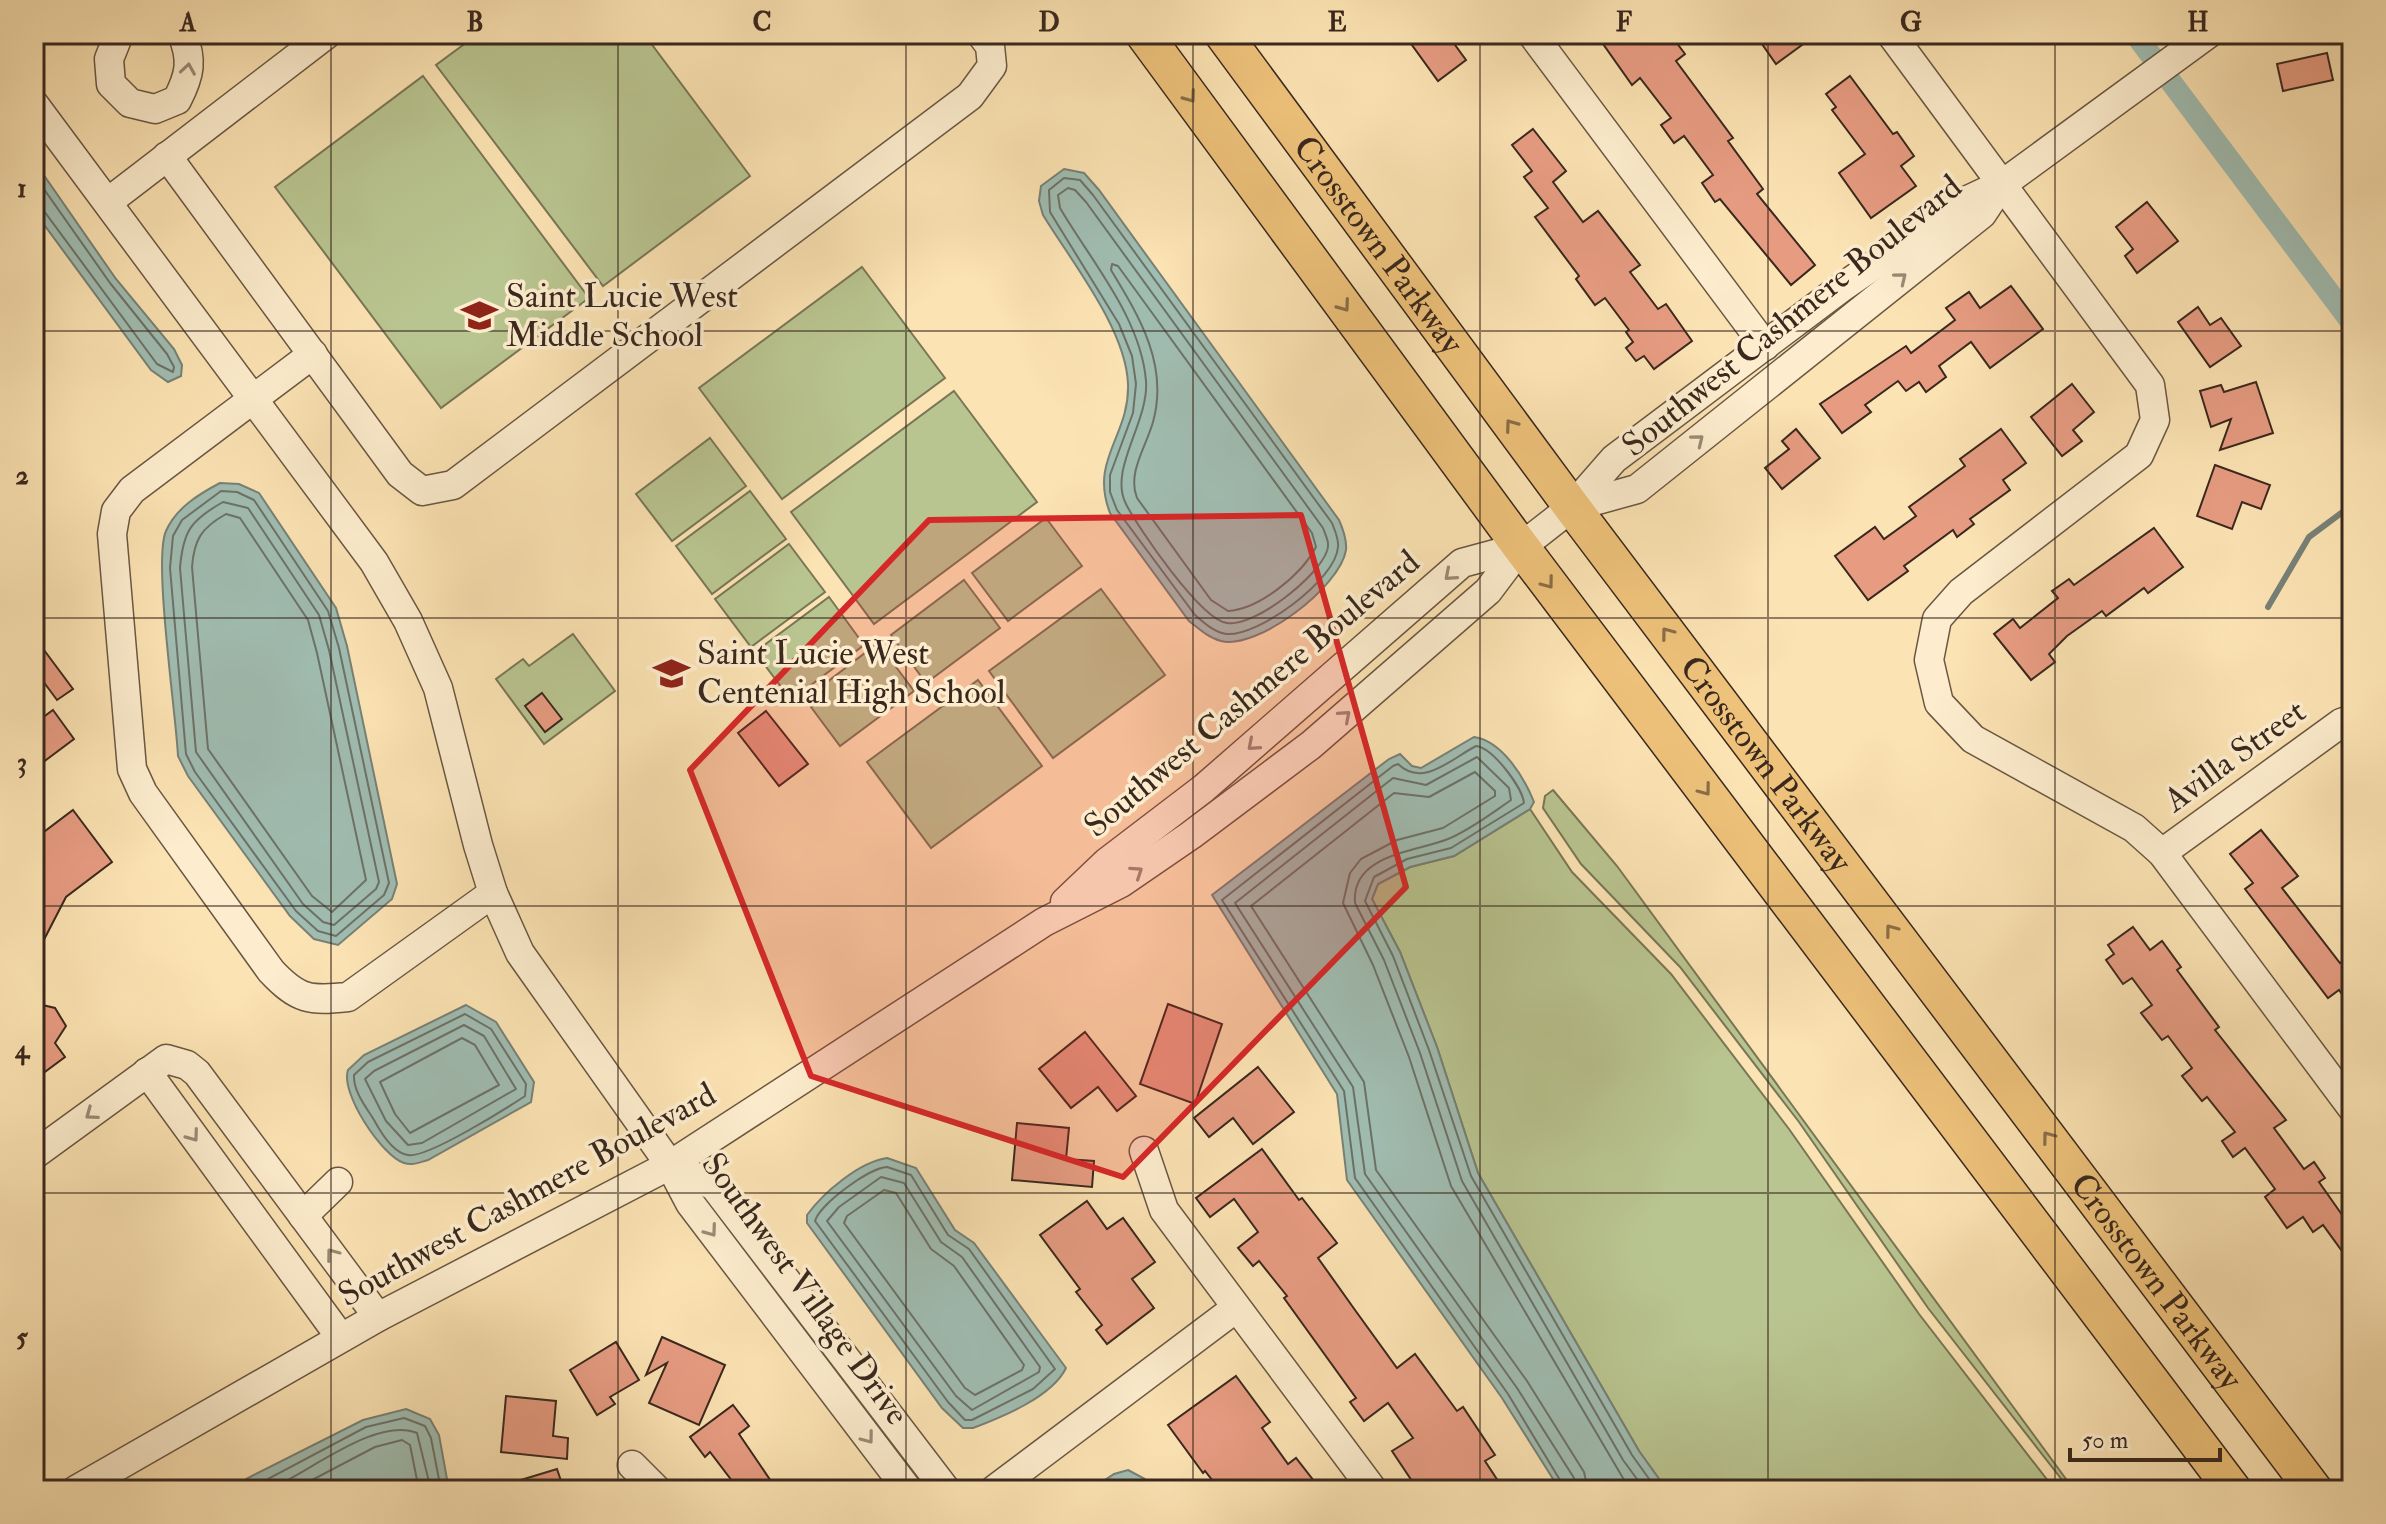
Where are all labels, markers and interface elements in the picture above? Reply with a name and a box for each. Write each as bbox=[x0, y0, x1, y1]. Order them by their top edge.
text: A bbox=[179, 7, 197, 39]
text: B bbox=[466, 7, 484, 39]
text: C bbox=[752, 7, 772, 39]
text: D bbox=[1038, 7, 1060, 39]
text: E bbox=[1328, 7, 1347, 39]
text: F bbox=[1616, 7, 1633, 39]
text: G bbox=[1900, 7, 1922, 39]
text: H bbox=[2187, 7, 2209, 39]
one-way arrow bbox=[179, 62, 196, 76]
one-way arrow bbox=[1180, 88, 1194, 103]
street label: Crosstown Parkway bbox=[1284, 127, 1474, 363]
street label: Southwest Cashmere Boulevard bbox=[1613, 165, 1971, 467]
text: 1 bbox=[17, 173, 27, 205]
one-way arrow bbox=[1892, 273, 1906, 288]
place label: Saint Lucie West Middle School bbox=[506, 275, 738, 357]
school or university icon: Saint Lucie West Middle School bbox=[461, 297, 499, 335]
one-way arrow bbox=[1334, 297, 1349, 312]
one-way arrow bbox=[1506, 419, 1521, 434]
one-way arrow bbox=[1689, 436, 1704, 450]
text: 2 bbox=[15, 460, 29, 492]
street label: Southwest Cashmere Boulevard bbox=[1075, 541, 1429, 847]
one-way arrow bbox=[1444, 565, 1459, 579]
one-way arrow bbox=[1539, 574, 1553, 589]
one-way arrow bbox=[1662, 627, 1676, 642]
place label: Saint Lucie West Centenial High School bbox=[697, 632, 1006, 714]
street label: Crosstown Parkway bbox=[1670, 647, 1862, 882]
school or university icon: Saint Lucie West Centenial High School bbox=[652, 654, 690, 692]
street label: Avilla Street bbox=[2155, 690, 2314, 822]
one-way arrow bbox=[1335, 711, 1350, 725]
one-way arrow bbox=[1248, 735, 1263, 750]
text: 3 bbox=[17, 747, 27, 779]
one-way arrow bbox=[1695, 781, 1710, 796]
one-way arrow bbox=[1128, 867, 1143, 882]
one-way arrow bbox=[1886, 924, 1901, 939]
text: 4 bbox=[14, 1034, 31, 1066]
street label: Southwest Cashmere Boulevard bbox=[331, 1073, 724, 1317]
one-way arrow bbox=[85, 1104, 99, 1119]
one-way arrow bbox=[184, 1127, 198, 1141]
one-way arrow bbox=[2043, 1132, 2057, 1146]
street label: Southwest Village Drive bbox=[692, 1144, 918, 1434]
street label: Crosstown Parkway bbox=[2061, 1164, 2253, 1399]
one-way arrow bbox=[701, 1223, 716, 1237]
one-way arrow bbox=[327, 1248, 341, 1263]
text: 5 bbox=[16, 1322, 28, 1354]
scale bar bbox=[2070, 1412, 2220, 1462]
text: 50 m bbox=[2082, 1425, 2129, 1456]
one-way arrow bbox=[859, 1429, 873, 1444]

